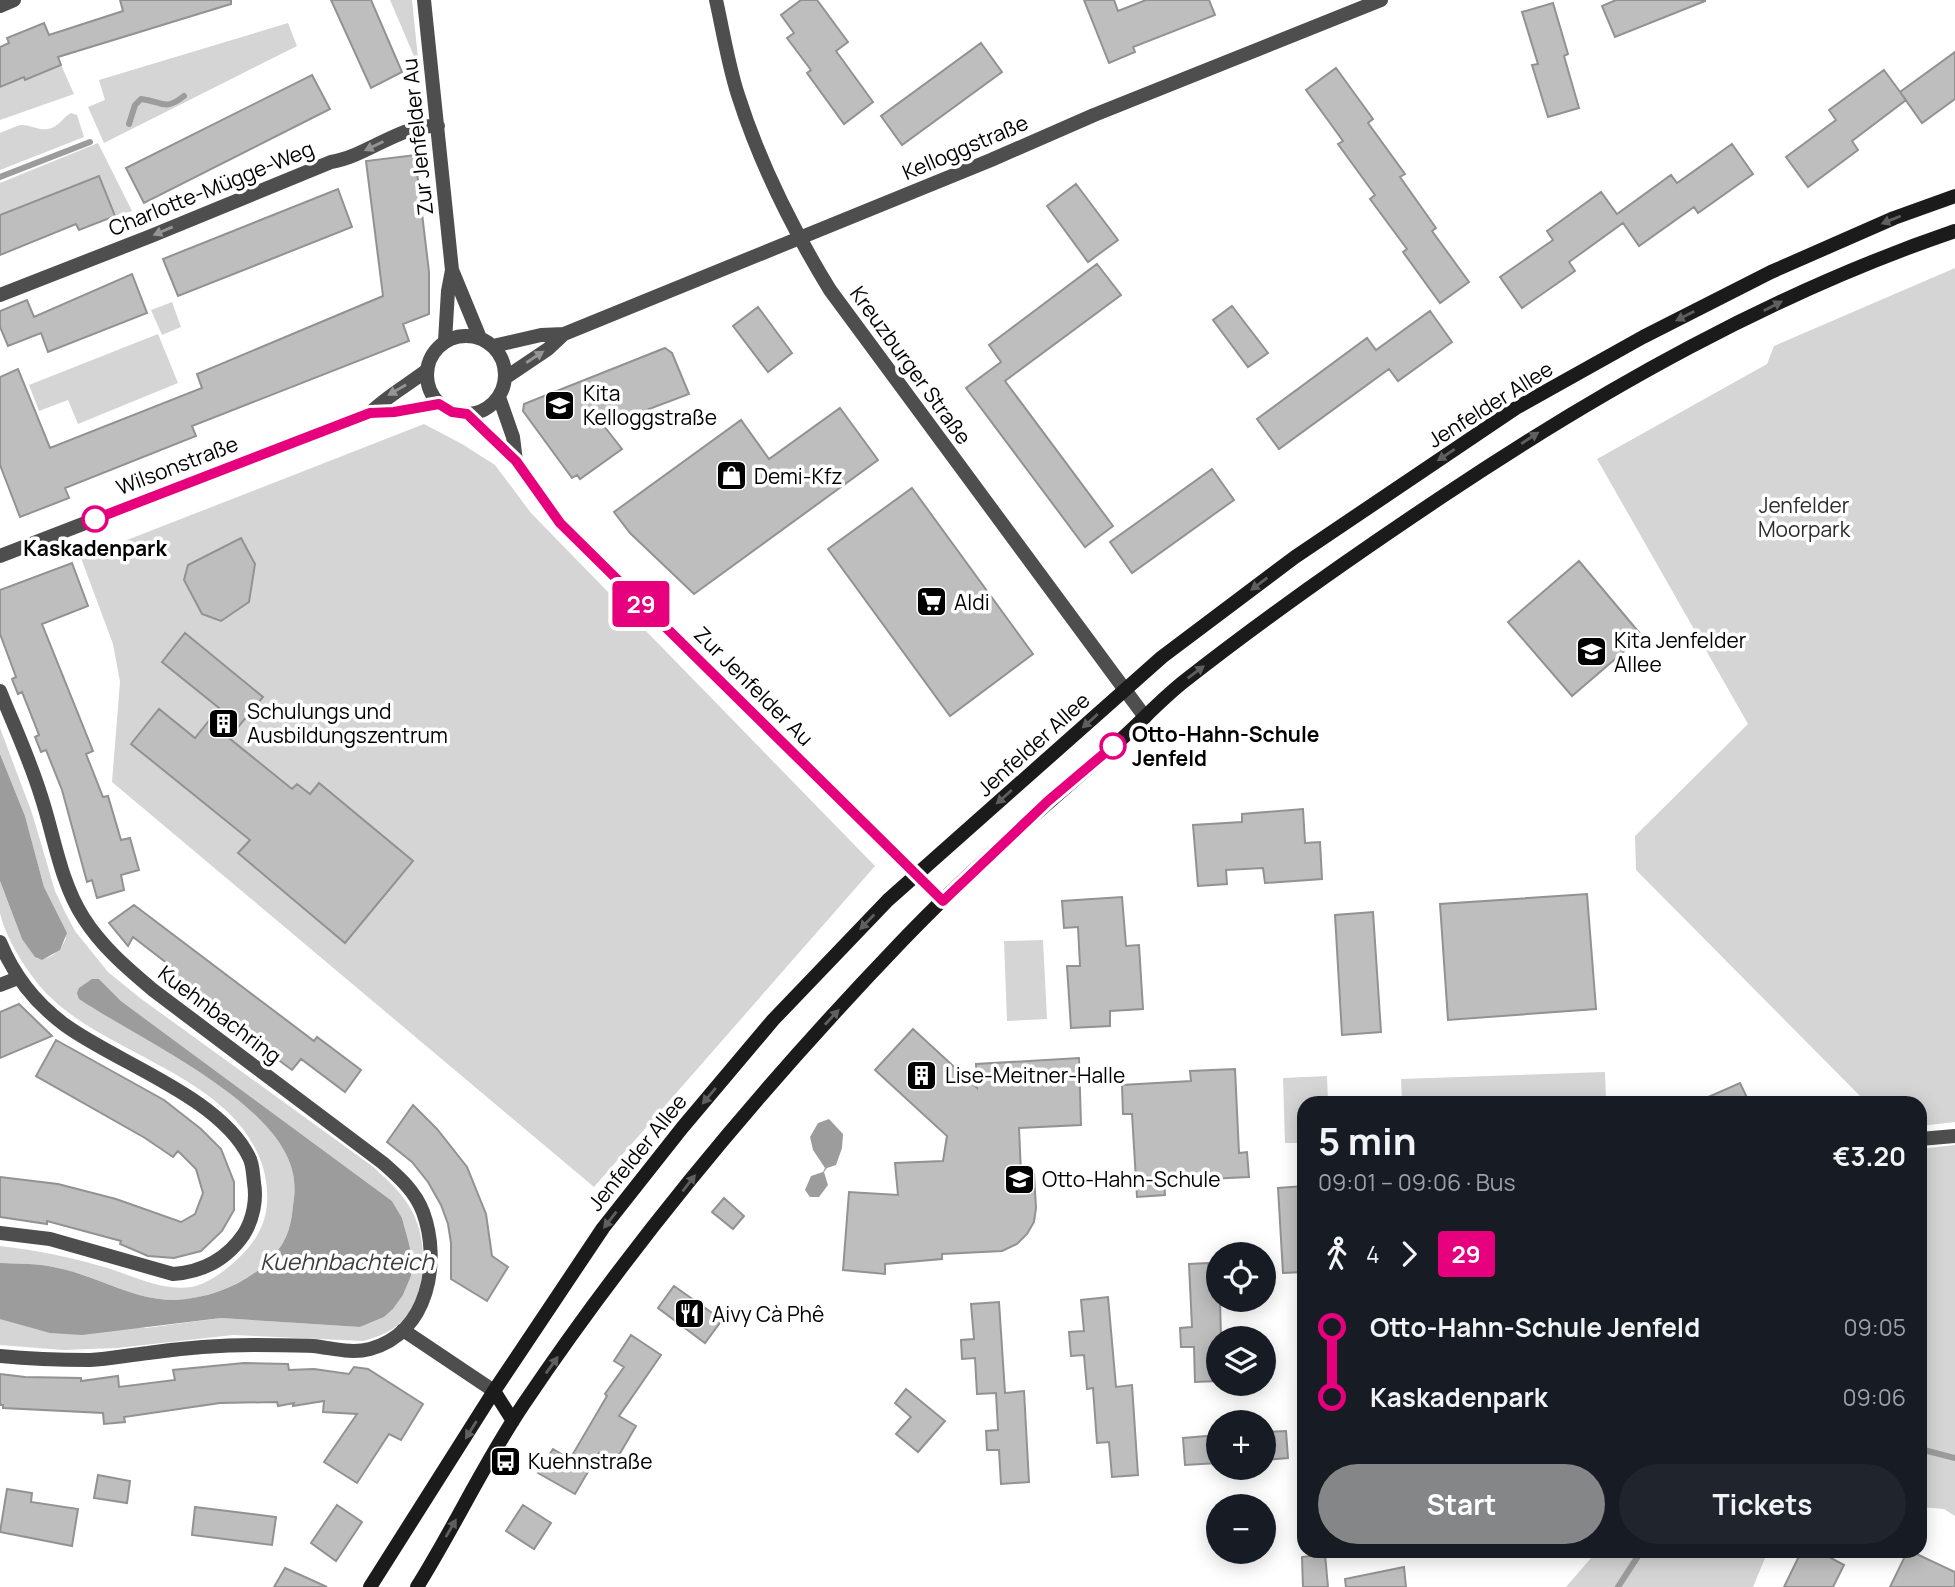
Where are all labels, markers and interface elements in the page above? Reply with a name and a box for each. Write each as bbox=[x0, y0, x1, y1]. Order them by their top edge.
street label: Zur Jenfelder Au bbox=[395, 57, 439, 217]
street label: Kelloggstraße bbox=[898, 108, 1032, 186]
street label: Charlotte-Mügge-Weg bbox=[104, 134, 318, 242]
one-way arrow bbox=[364, 141, 384, 152]
one-way arrow bbox=[1881, 214, 1901, 226]
one-way arrow bbox=[153, 226, 174, 237]
street label: Kreuzburger Straße bbox=[844, 280, 978, 450]
one-way arrow bbox=[1763, 300, 1783, 311]
one-way arrow bbox=[1675, 310, 1695, 321]
one-way arrow bbox=[526, 351, 545, 364]
street label: Jenfelder Allee bbox=[1422, 354, 1558, 454]
place label: Kita Kelloggstraße bbox=[583, 379, 717, 431]
one-way arrow bbox=[388, 384, 407, 396]
school or university icon: Kita Kelloggstraße bbox=[543, 388, 577, 422]
street label: Wilsonstraße bbox=[112, 429, 242, 501]
one-way arrow bbox=[1520, 432, 1540, 445]
one-way arrow bbox=[1437, 448, 1456, 461]
shop icon: Demi-Kfz bbox=[714, 459, 748, 493]
place label: Demi-Kfz bbox=[754, 462, 843, 490]
park label: Jenfelder Moorpark bbox=[1758, 491, 1851, 543]
marker: Kaskadenpark bbox=[82, 506, 108, 532]
place label: Kaskadenpark bbox=[23, 534, 167, 562]
one-way arrow bbox=[1250, 576, 1268, 590]
line badge: 29 bbox=[610, 581, 672, 627]
supermarket icon: Aldi bbox=[914, 585, 948, 619]
text: 29 bbox=[626, 587, 656, 620]
place label: Aldi bbox=[954, 588, 990, 616]
street label: Zur Jenfelder Au bbox=[688, 620, 820, 752]
place label: Kita Jenfelder Allee bbox=[1614, 626, 1747, 678]
school or university icon: Kita Jenfelder Allee bbox=[1574, 635, 1608, 669]
one-way arrow bbox=[1187, 666, 1205, 680]
street label: Jenfelder Allee bbox=[971, 686, 1095, 802]
place label: Schulungs und Ausbildungszentrum bbox=[247, 697, 448, 749]
building icon: Schulungs und Ausbildungszentrum bbox=[207, 706, 241, 740]
one-way arrow bbox=[1081, 713, 1099, 729]
place label: Otto-Hahn-Schule Jenfeld bbox=[1132, 720, 1320, 772]
marker: Otto-Hahn-Schule Jenfeld bbox=[1100, 733, 1126, 759]
one-way arrow bbox=[996, 789, 1013, 804]
one-way arrow bbox=[860, 913, 876, 930]
street label: Kuehnbachring bbox=[153, 959, 287, 1069]
one-way arrow bbox=[823, 1009, 839, 1026]
building icon: Lise-Meitner-Halle bbox=[905, 1058, 939, 1092]
place label: Lise-Meitner-Halle bbox=[945, 1061, 1125, 1089]
one-way arrow bbox=[701, 1087, 717, 1105]
street label: Jenfelder Allee bbox=[581, 1088, 693, 1216]
text: 5 min bbox=[1318, 1114, 1416, 1166]
text: €3.20 bbox=[1833, 1138, 1906, 1174]
school or university icon: Otto-Hahn-Schule bbox=[1002, 1162, 1036, 1196]
place label: Otto-Hahn-Schule bbox=[1042, 1165, 1221, 1193]
text: 09:01 – 09:06 · Bus bbox=[1318, 1166, 1516, 1198]
one-way arrow bbox=[681, 1174, 696, 1192]
one-way arrow bbox=[602, 1210, 617, 1228]
icon: walk bbox=[1318, 1235, 1356, 1273]
icon: forward bbox=[1390, 1235, 1428, 1273]
text: 29 bbox=[1452, 1237, 1481, 1270]
text: 4 bbox=[1366, 1238, 1380, 1270]
map controls bbox=[1206, 1242, 1276, 1564]
button: locate bbox=[1206, 1242, 1276, 1312]
water label: Kuehnbachteich bbox=[260, 1245, 435, 1277]
restaurant icon: Aivy Cà Phê bbox=[672, 1297, 706, 1331]
place label: Aivy Cà Phê bbox=[712, 1300, 824, 1328]
text: Otto-Hahn-Schule Jenfeld bbox=[1370, 1309, 1700, 1345]
text: 09:05 bbox=[1844, 1311, 1906, 1343]
button: layers bbox=[1206, 1326, 1276, 1396]
one-way arrow bbox=[545, 1356, 559, 1374]
text: Kaskadenpark bbox=[1370, 1379, 1548, 1415]
text: 09:06 bbox=[1843, 1381, 1906, 1413]
button: + bbox=[1206, 1410, 1276, 1480]
one-way arrow bbox=[464, 1420, 477, 1439]
bus stop icon: Kuehnstraße bbox=[488, 1444, 522, 1478]
place label: Kuehnstraße bbox=[528, 1447, 653, 1475]
button: Start bbox=[1318, 1464, 1605, 1544]
button: Tickets bbox=[1619, 1464, 1906, 1544]
button: − bbox=[1206, 1494, 1276, 1564]
one-way arrow bbox=[445, 1519, 458, 1538]

